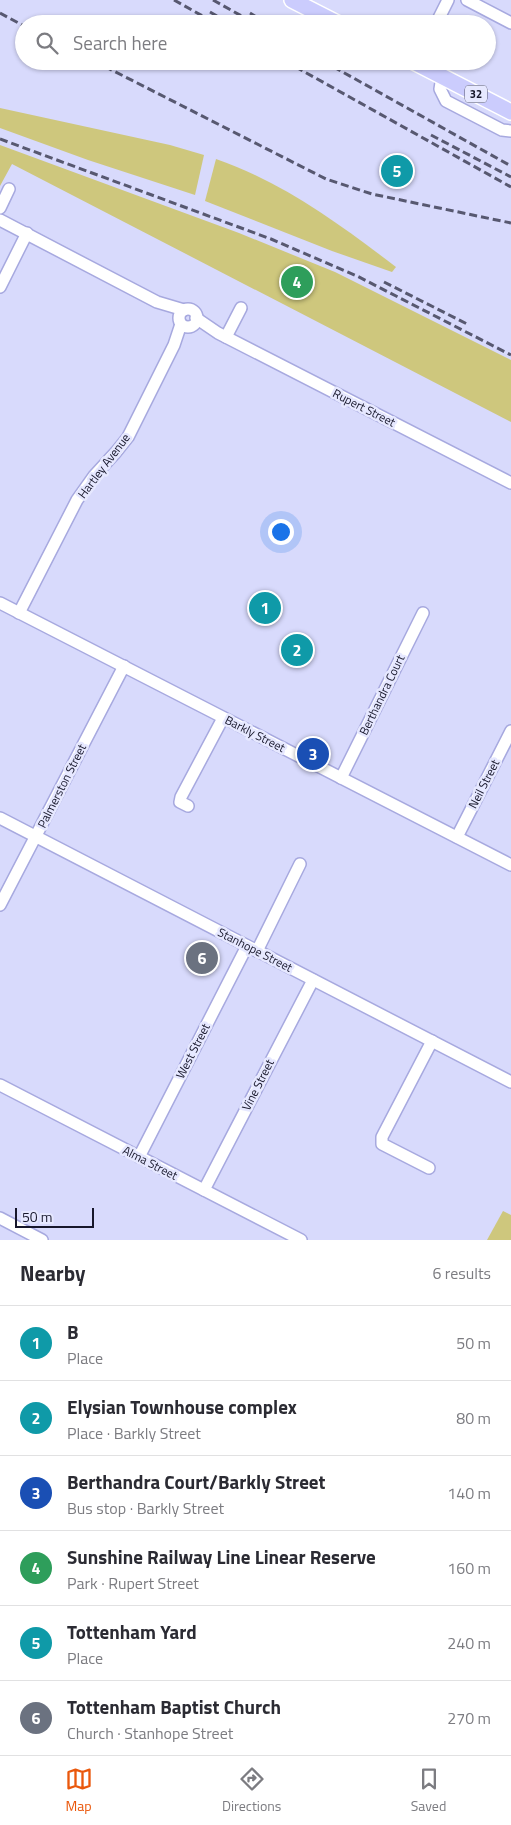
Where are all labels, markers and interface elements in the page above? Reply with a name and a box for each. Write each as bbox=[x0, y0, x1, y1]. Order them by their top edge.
search box bbox=[15, 15, 496, 70]
text: Search here bbox=[73, 28, 167, 57]
icon: search bbox=[33, 29, 61, 57]
road number: 32 bbox=[465, 86, 487, 102]
pin: 5 bbox=[381, 152, 413, 190]
pin: 4 bbox=[281, 263, 313, 301]
street label: Rupert Street bbox=[330, 384, 400, 432]
street label: Hartley Avenue bbox=[73, 429, 134, 502]
your location bbox=[268, 519, 294, 545]
pin: 1 bbox=[249, 589, 281, 627]
pin: 2 bbox=[281, 631, 313, 669]
street label: Berthandra Court bbox=[354, 651, 410, 738]
street label: Barkly Street bbox=[222, 710, 289, 757]
pin: 3 bbox=[297, 735, 329, 773]
street label: Palmerston Street bbox=[32, 740, 91, 831]
street label: Neil Street bbox=[463, 755, 504, 812]
street label: Stanhope Street bbox=[214, 923, 297, 977]
pin: 6 bbox=[186, 939, 218, 977]
street label: West Street bbox=[171, 1019, 215, 1082]
street label: Vine Street bbox=[236, 1055, 279, 1114]
street label: Alma Street bbox=[119, 1141, 182, 1185]
scale bar bbox=[15, 1205, 94, 1228]
text: 50 m bbox=[22, 1206, 52, 1227]
text: Nearby bbox=[20, 1257, 85, 1289]
text: 6 results bbox=[432, 1261, 491, 1285]
text: B bbox=[67, 1317, 79, 1346]
text: 1 bbox=[32, 1331, 40, 1355]
text: 50 m bbox=[456, 1331, 491, 1355]
text: Place bbox=[67, 1346, 103, 1370]
text: Elysian Townhouse complex bbox=[67, 1392, 297, 1421]
text: 2 bbox=[32, 1406, 40, 1430]
text: 80 m bbox=[456, 1406, 491, 1430]
text: Place · Barkly Street bbox=[67, 1421, 201, 1445]
text: Berthandra Court/Barkly Street bbox=[67, 1467, 325, 1496]
text: 3 bbox=[32, 1481, 40, 1505]
text: 140 m bbox=[447, 1481, 491, 1505]
text: Bus stop · Barkly Street bbox=[67, 1496, 224, 1520]
text: Sunshine Railway Line Linear Reserve bbox=[67, 1542, 376, 1571]
text: 4 bbox=[32, 1556, 40, 1580]
text: 160 m bbox=[447, 1556, 491, 1580]
text: Park · Rupert Street bbox=[67, 1571, 199, 1595]
text: Tottenham Yard bbox=[67, 1617, 197, 1646]
text: 5 bbox=[32, 1631, 40, 1655]
text: 240 m bbox=[447, 1631, 491, 1655]
text: Place bbox=[67, 1646, 103, 1670]
text: Tottenham Baptist Church bbox=[67, 1692, 281, 1721]
text: 6 bbox=[32, 1706, 40, 1730]
text: 270 m bbox=[447, 1706, 491, 1730]
text: Church · Stanhope Street bbox=[67, 1721, 233, 1745]
tab: Map bbox=[65, 1765, 93, 1816]
tab: Directions bbox=[222, 1765, 281, 1816]
tab: Saved bbox=[411, 1765, 446, 1816]

